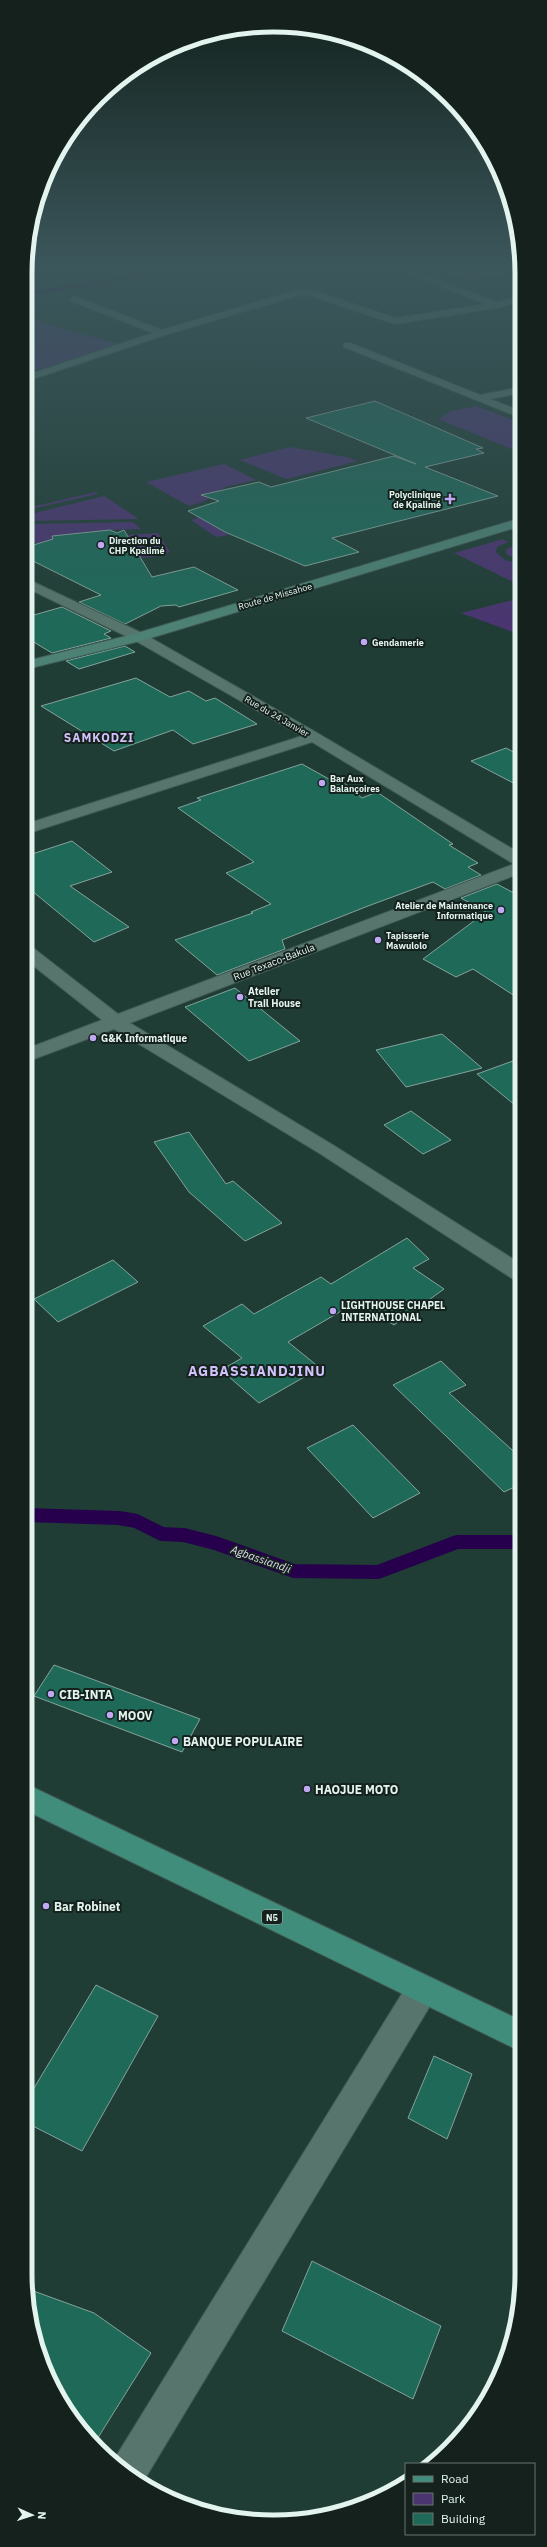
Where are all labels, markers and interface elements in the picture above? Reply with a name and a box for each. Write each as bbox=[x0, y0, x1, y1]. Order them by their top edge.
place label: Polyclinique de Kpalimé bbox=[389, 489, 441, 510]
marker: Polyclinique de Kpalimé bbox=[444, 493, 456, 505]
place label: Direction du CHP Kpalimé bbox=[109, 535, 165, 556]
marker: Direction du CHP Kpalimé bbox=[96, 540, 106, 550]
street label: Route de Missahoe bbox=[237, 580, 313, 612]
marker: Gendamerie bbox=[359, 637, 369, 647]
place label: Gendamerie bbox=[372, 637, 424, 648]
street label: Rue du 24 Janvier bbox=[243, 693, 312, 739]
district label: SAMKODZI bbox=[64, 730, 134, 745]
place label: Bar Aux Balançoires bbox=[330, 773, 380, 794]
marker: Bar Aux Balançoires bbox=[317, 778, 327, 788]
place label: Atelier de Maintenance Informatique bbox=[395, 900, 493, 921]
marker: Atelier de Maintenance Informatique bbox=[496, 905, 506, 915]
place label: Tapisserie Mawulolo bbox=[386, 930, 429, 951]
marker: Tapisserie Mawulolo bbox=[373, 935, 383, 945]
street label: Rue Texaco-Bakula bbox=[231, 940, 317, 984]
place label: Atelier Trail House bbox=[248, 985, 301, 1010]
marker: Atelier Trail House bbox=[235, 992, 245, 1002]
place label: G&K Informatique bbox=[101, 1032, 188, 1045]
marker: G&K Informatique bbox=[88, 1033, 98, 1043]
place label: LIGHTHOUSE CHAPEL INTERNATIONAL bbox=[341, 1299, 445, 1324]
marker: LIGHTHOUSE CHAPEL INTERNATIONAL bbox=[328, 1306, 338, 1316]
district label: AGBASSIANDJINU bbox=[188, 1362, 326, 1380]
water label: Agbassiandji bbox=[228, 1542, 293, 1576]
place label: CIB-INTA bbox=[59, 1687, 113, 1702]
marker: CIB-INTA bbox=[46, 1689, 56, 1699]
place label: MOOV bbox=[118, 1708, 153, 1723]
marker: MOOV bbox=[105, 1710, 115, 1720]
place label: BANQUE POPULAIRE bbox=[183, 1734, 303, 1749]
marker: BANQUE POPULAIRE bbox=[170, 1736, 180, 1746]
place label: HAOJUE MOTO bbox=[315, 1782, 398, 1797]
marker: HAOJUE MOTO bbox=[302, 1784, 312, 1794]
place label: Bar Robinet bbox=[54, 1899, 121, 1914]
marker: Bar Robinet bbox=[41, 1901, 51, 1911]
road number: N5 bbox=[262, 1910, 282, 1924]
legend bbox=[405, 2463, 535, 2535]
text: Road bbox=[441, 2471, 469, 2486]
text: Park bbox=[441, 2491, 466, 2506]
north arrow bbox=[12, 2495, 52, 2535]
text: N bbox=[35, 2511, 49, 2520]
text: Building bbox=[441, 2511, 486, 2526]

